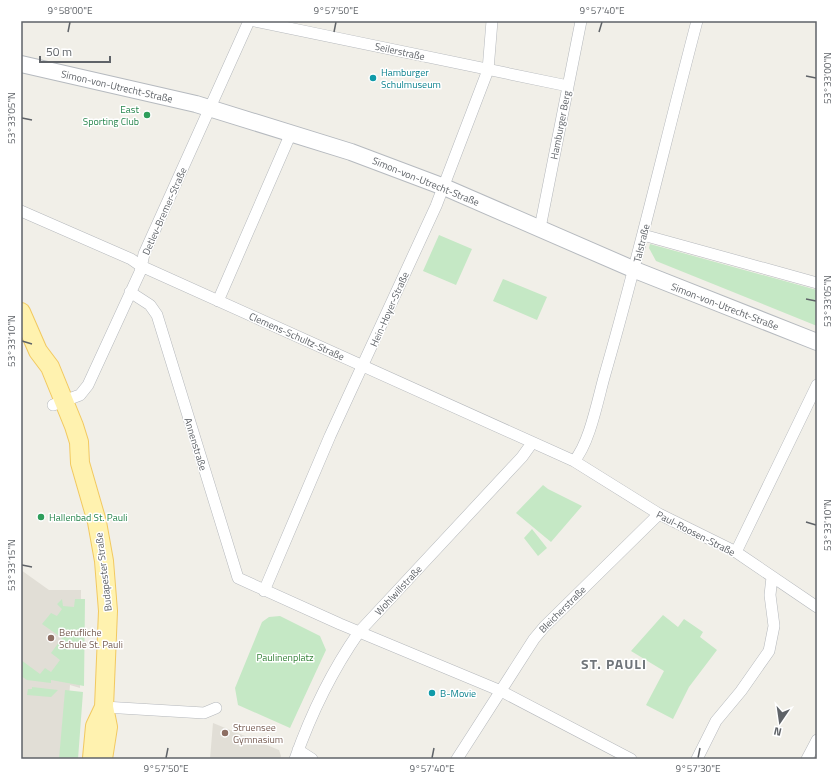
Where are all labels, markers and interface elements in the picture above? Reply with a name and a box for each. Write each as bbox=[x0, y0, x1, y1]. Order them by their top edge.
text: 9°58'00"E bbox=[48, 3, 93, 18]
text: 9°57'50"E bbox=[314, 3, 359, 18]
text: 9°57'40"E bbox=[580, 3, 625, 18]
scale bar bbox=[40, 38, 110, 64]
street label: Seilerstraße bbox=[373, 39, 426, 64]
text: 50 m bbox=[46, 42, 72, 61]
text: 53°33'00"N bbox=[820, 52, 835, 104]
place label: Hamburger Schulmuseum bbox=[381, 65, 441, 92]
street label: Simon-von-Utrecht-Straße bbox=[60, 66, 174, 107]
marker: Hamburger Schulmuseum bbox=[368, 73, 378, 83]
street label: Hamburger Berg bbox=[546, 89, 575, 161]
text: 53°33'05"N bbox=[4, 92, 19, 144]
place label: East Sporting Club bbox=[83, 102, 139, 129]
marker: East Sporting Club bbox=[142, 110, 152, 120]
street label: Simon-von-Utrecht-Straße bbox=[370, 153, 482, 210]
street label: Detlev-Bremer-Straße bbox=[138, 165, 191, 257]
street label: Talstraße bbox=[629, 222, 653, 264]
street label: Hein-Hoyer-Straße bbox=[366, 269, 413, 349]
text: 53°33'05"N bbox=[820, 275, 835, 327]
street label: Simon-von-Utrecht-Straße bbox=[669, 279, 781, 334]
street label: Clemens-Schultz-Straße bbox=[247, 309, 347, 364]
text: 53°33'10"N bbox=[4, 315, 19, 367]
street label: Annenstraße bbox=[180, 416, 211, 472]
text: 53°33'10"N bbox=[820, 499, 835, 551]
street label: Paul-Roosen-Straße bbox=[654, 507, 738, 560]
place label: Hallenbad St. Pauli bbox=[49, 510, 127, 525]
marker: Hallenbad St. Pauli bbox=[36, 512, 46, 522]
street label: Budapester Straße bbox=[91, 532, 116, 612]
text: 53°33'15"N bbox=[4, 539, 19, 591]
street label: Wohlwillstraße bbox=[371, 562, 425, 619]
street label: Bleicherstraße bbox=[535, 582, 589, 636]
place label: Berufliche Schule St. Pauli bbox=[59, 625, 123, 652]
marker: Berufliche Schule St. Pauli bbox=[46, 633, 56, 643]
park label: Paulinenplatz bbox=[256, 650, 314, 665]
district label: ST. PAULI bbox=[581, 653, 647, 674]
place label: B-Movie bbox=[440, 686, 476, 701]
marker: B-Movie bbox=[427, 688, 437, 698]
north arrow bbox=[760, 702, 800, 742]
place label: Struensee Gymnasium bbox=[233, 720, 283, 747]
text: N bbox=[772, 723, 783, 740]
marker: Struensee Gymnasium bbox=[220, 728, 230, 738]
text: 9°57'50"E bbox=[144, 761, 189, 776]
text: 9°57'40"E bbox=[410, 761, 455, 776]
text: 9°57'30"E bbox=[676, 761, 721, 776]

